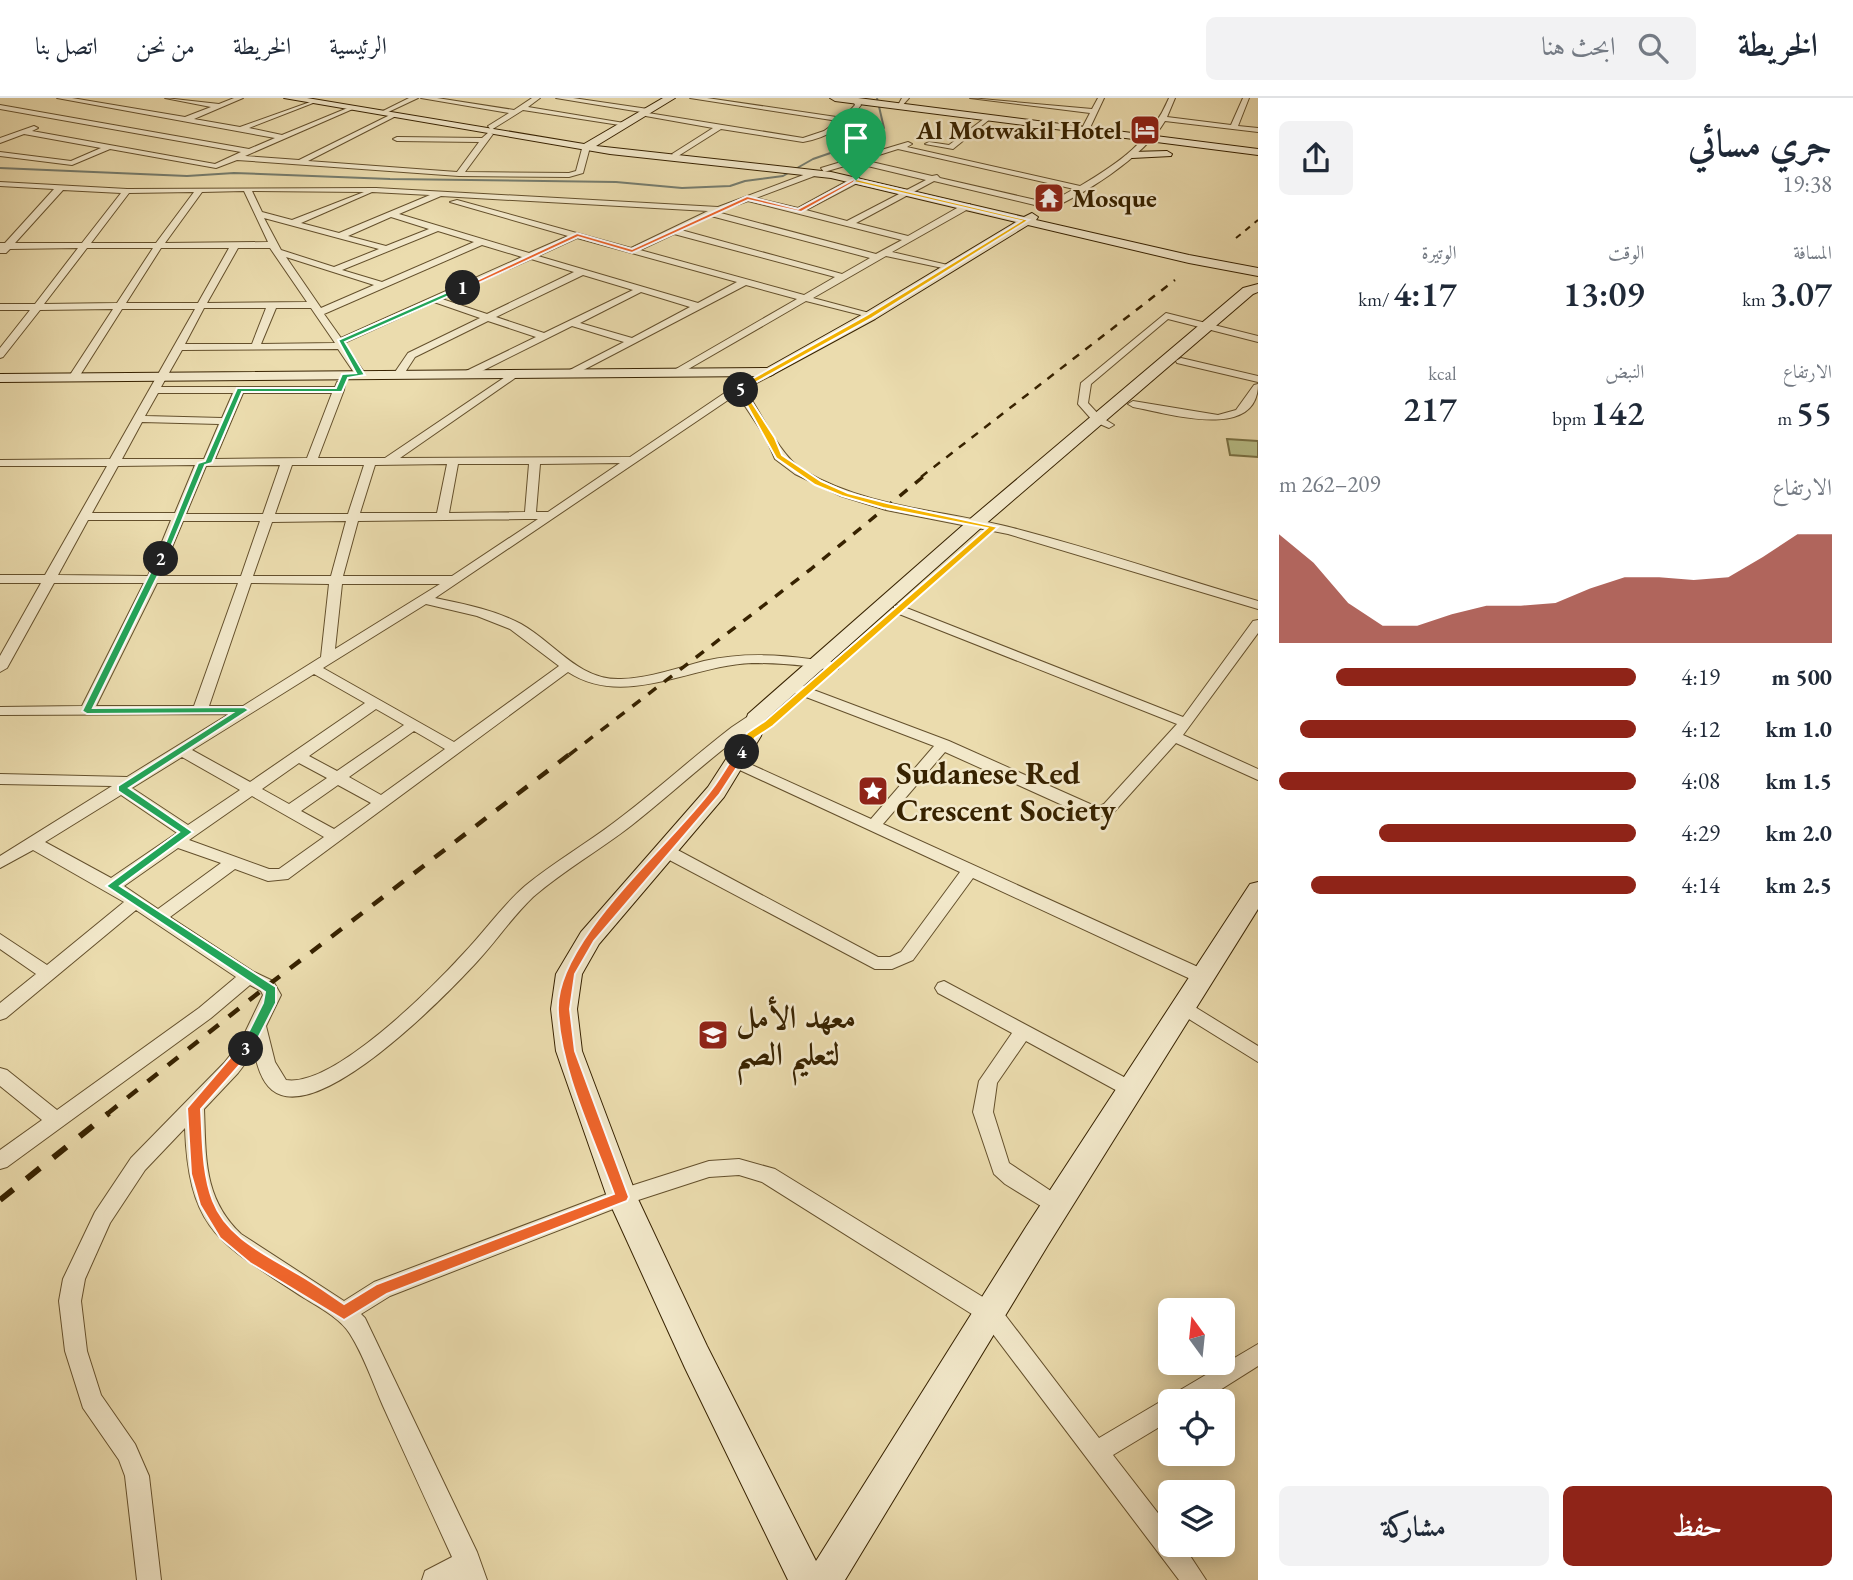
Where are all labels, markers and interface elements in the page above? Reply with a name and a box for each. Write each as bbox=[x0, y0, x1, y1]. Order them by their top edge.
search box bbox=[1206, 17, 1696, 80]
text: الخريطة bbox=[1738, 23, 1818, 66]
text: ابحث هنا bbox=[1541, 29, 1616, 63]
icon: search bbox=[1634, 29, 1672, 67]
text: اتصل بنا bbox=[35, 30, 98, 61]
text: من نحن bbox=[136, 30, 195, 61]
text: الخريطة bbox=[233, 30, 291, 61]
text: الرئيسية bbox=[329, 30, 387, 61]
pin bbox=[826, 108, 886, 180]
place label: Al Motwakil Hotel bbox=[915, 113, 1122, 147]
hotel icon: Al Motwakil Hotel bbox=[1128, 113, 1162, 147]
text: جري مسائي bbox=[1688, 118, 1832, 167]
icon: arrive bbox=[837, 119, 875, 157]
button: share bbox=[1279, 121, 1353, 195]
text: 19:38 bbox=[1782, 169, 1832, 199]
temple icon: Mosque bbox=[1032, 181, 1066, 215]
place label: Mosque bbox=[1072, 181, 1157, 215]
text: الوتيرة bbox=[1422, 240, 1457, 265]
text: الوقت bbox=[1608, 240, 1644, 265]
text: المسافة bbox=[1793, 240, 1832, 265]
pin: 1 bbox=[446, 270, 480, 306]
text: 4:17 bbox=[1393, 271, 1457, 316]
text: 13:09 bbox=[1563, 271, 1644, 316]
text: 3.07 bbox=[1770, 271, 1832, 316]
text: 1 bbox=[457, 275, 468, 300]
text: /km bbox=[1358, 287, 1393, 312]
text: km bbox=[1742, 287, 1770, 312]
text: النبض bbox=[1605, 359, 1644, 384]
text: الارتفاع bbox=[1783, 359, 1832, 384]
text: kcal bbox=[1428, 361, 1457, 386]
pin: 5 bbox=[724, 372, 758, 408]
text: 5 bbox=[735, 377, 746, 402]
text: 217 bbox=[1403, 386, 1457, 431]
text: 142 bbox=[1590, 390, 1644, 435]
text: 55 bbox=[1796, 390, 1832, 435]
text: bpm bbox=[1552, 406, 1590, 431]
text: m bbox=[1777, 406, 1796, 431]
text: 209–262 m bbox=[1279, 469, 1380, 499]
text: الارتفاع bbox=[1772, 472, 1832, 502]
pin: 2 bbox=[144, 542, 178, 576]
text: 2 bbox=[155, 546, 166, 571]
text: 4:19 bbox=[1681, 662, 1720, 692]
text: 500 m bbox=[1771, 662, 1832, 692]
text: 4:12 bbox=[1681, 714, 1720, 744]
text: 1.0 km bbox=[1765, 714, 1832, 744]
pin: 4 bbox=[724, 734, 760, 770]
text: 4 bbox=[736, 739, 747, 764]
place label: Sudanese Red Crescent Society bbox=[896, 752, 1116, 831]
text: 4:08 bbox=[1681, 766, 1720, 796]
text: 1.5 km bbox=[1765, 766, 1832, 796]
place icon: Sudanese Red Crescent Society bbox=[856, 774, 890, 808]
text: 4:29 bbox=[1681, 818, 1720, 848]
text: 2.0 km bbox=[1765, 818, 1832, 848]
text: 4:14 bbox=[1681, 870, 1720, 900]
text: 2.5 km bbox=[1765, 870, 1832, 900]
place label: معهد الأمل لتعليم الصم bbox=[736, 996, 856, 1086]
school or university icon: معهد الأمل لتعليم الصم bbox=[696, 1018, 730, 1052]
pin: 3 bbox=[229, 1032, 264, 1066]
text: 3 bbox=[240, 1036, 251, 1061]
north arrow bbox=[1158, 1298, 1236, 1376]
map controls bbox=[1158, 1298, 1235, 1557]
button: locate bbox=[1158, 1389, 1235, 1466]
button: layers bbox=[1158, 1480, 1235, 1557]
button: مشاركة bbox=[1279, 1486, 1549, 1566]
button: حفظ bbox=[1563, 1486, 1832, 1566]

